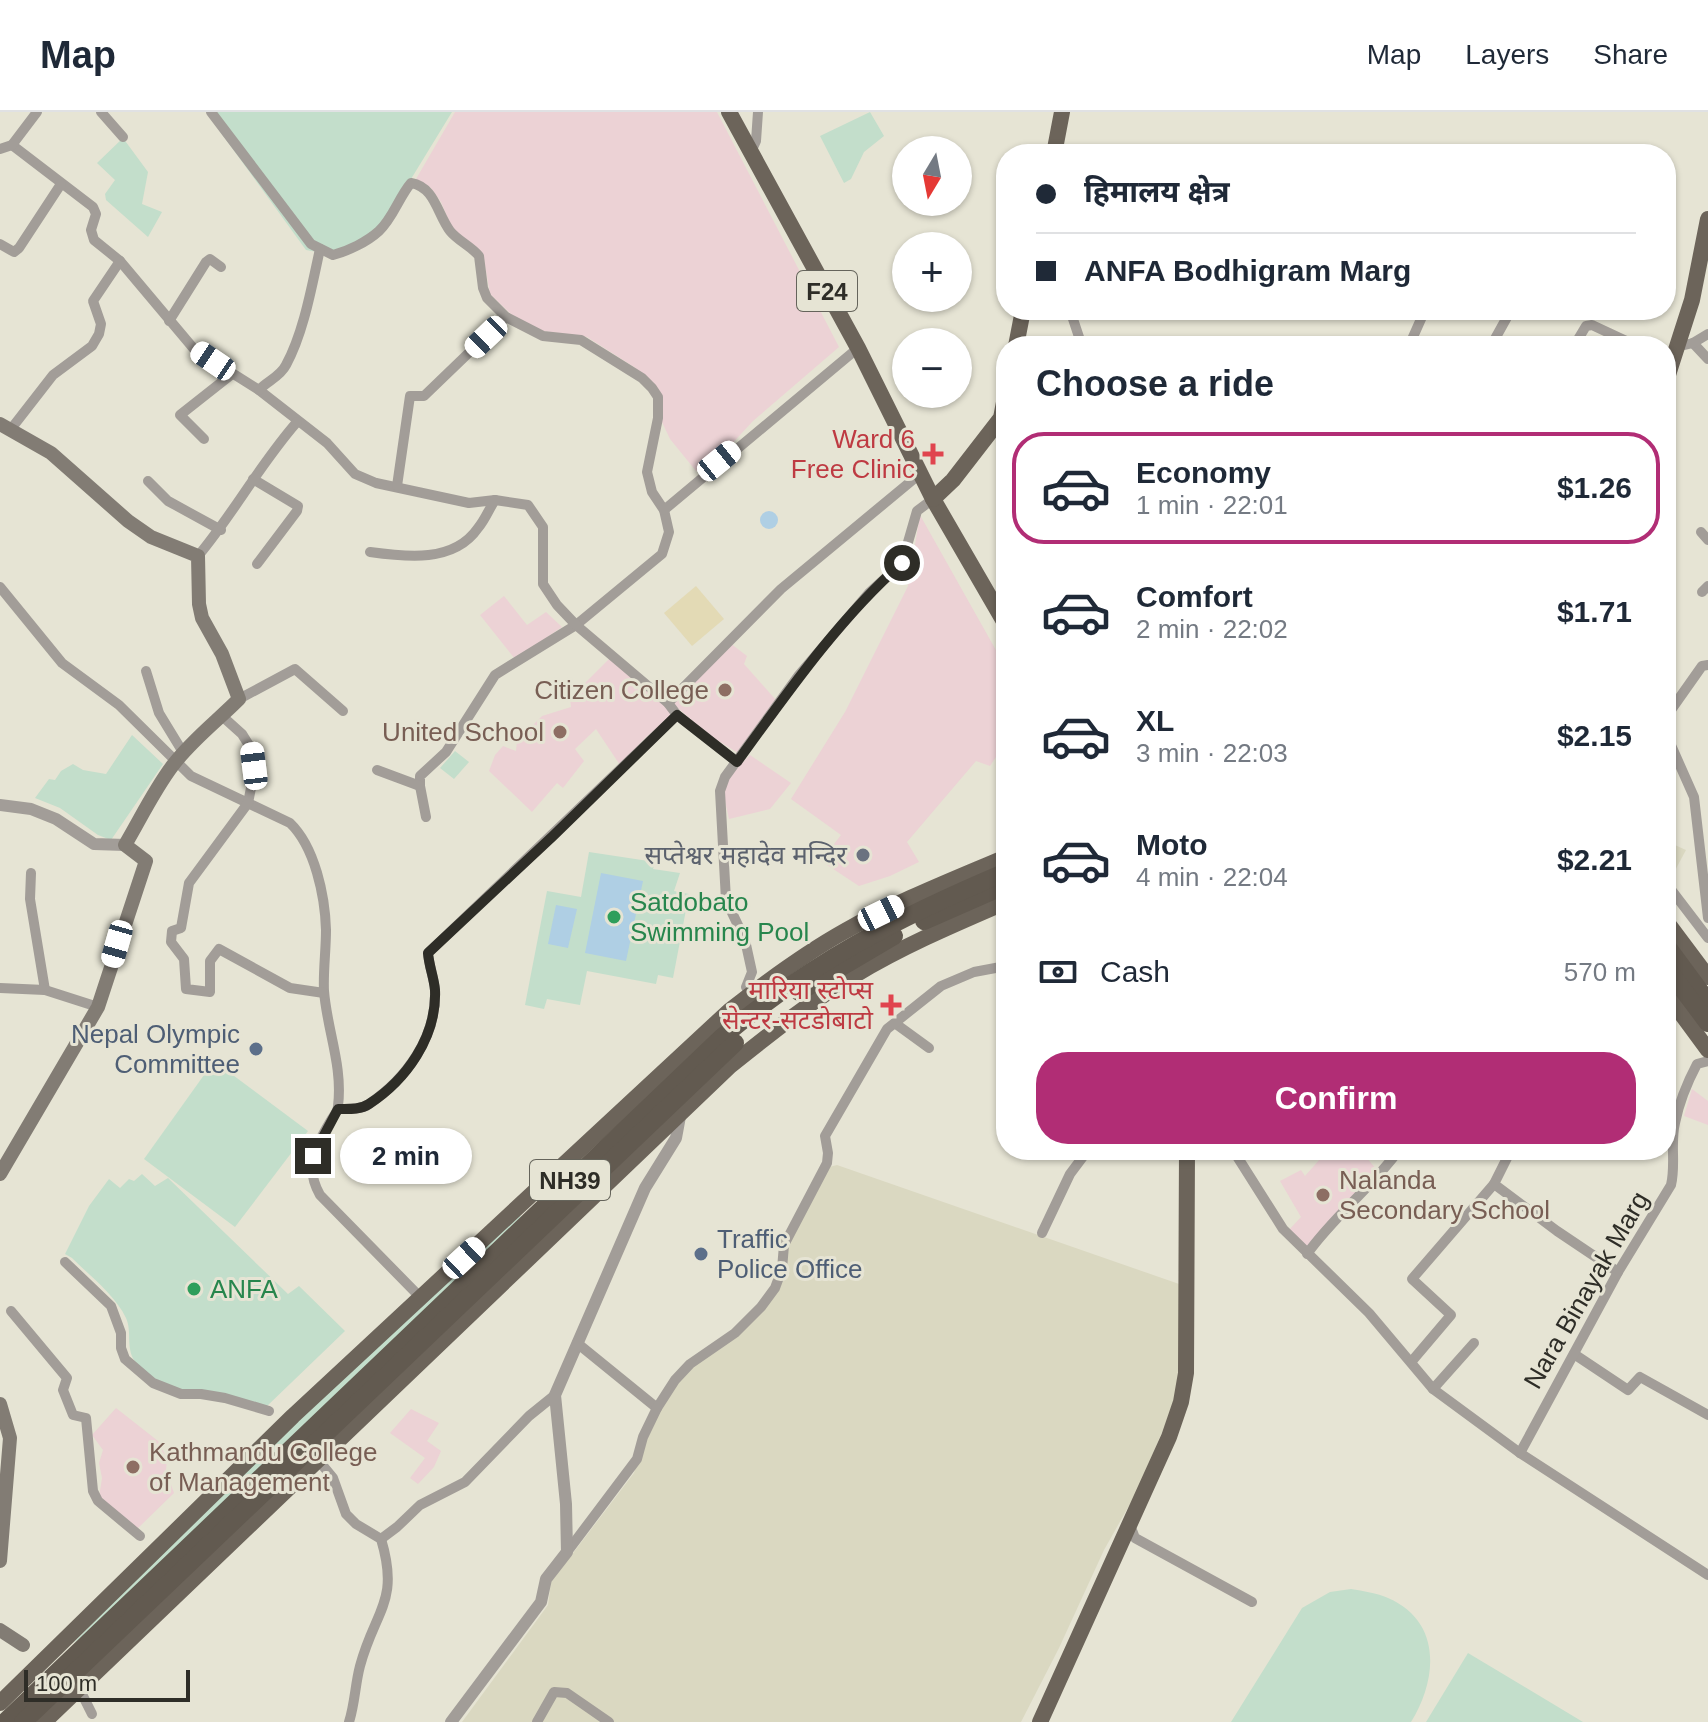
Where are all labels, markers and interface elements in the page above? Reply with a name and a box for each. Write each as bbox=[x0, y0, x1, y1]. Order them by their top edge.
text: Map bbox=[40, 34, 116, 76]
text: Map bbox=[1367, 39, 1421, 70]
text: Layers bbox=[1465, 39, 1549, 70]
text: Share bbox=[1593, 39, 1668, 70]
north arrow bbox=[892, 136, 972, 216]
map controls bbox=[892, 136, 972, 408]
text: हिमालय क्षेत्र bbox=[1084, 175, 1230, 208]
button: + bbox=[892, 232, 972, 312]
text: ANFA Bodhigram Marg bbox=[1084, 254, 1411, 287]
road number: F24 bbox=[797, 271, 857, 311]
car bbox=[460, 312, 512, 362]
button: − bbox=[892, 328, 972, 408]
car bbox=[186, 338, 240, 384]
text: Choose a ride bbox=[1036, 363, 1274, 404]
place label: Ward 6 Free Clinic bbox=[791, 424, 915, 484]
car bbox=[693, 437, 745, 485]
marker: Ward 6 Free Clinic bbox=[922, 443, 944, 465]
icon: car bbox=[1040, 452, 1112, 524]
text: Economy bbox=[1136, 456, 1271, 489]
text: $1.26 bbox=[1557, 471, 1632, 504]
text: 1 min · 22:01 bbox=[1136, 490, 1288, 520]
route start bbox=[884, 545, 920, 581]
icon: car bbox=[1040, 576, 1112, 648]
text: Comfort bbox=[1136, 580, 1253, 613]
text: $1.71 bbox=[1557, 595, 1632, 628]
text: 2 min · 22:02 bbox=[1136, 614, 1288, 644]
place label: Citizen College bbox=[534, 675, 709, 705]
marker: Citizen College bbox=[716, 681, 734, 699]
icon: car bbox=[1040, 700, 1112, 772]
text: XL bbox=[1136, 704, 1174, 737]
place label: United School bbox=[382, 717, 544, 747]
text: $2.15 bbox=[1557, 719, 1632, 752]
marker: United School bbox=[551, 723, 569, 741]
text: 3 min · 22:03 bbox=[1136, 738, 1288, 768]
car bbox=[239, 741, 269, 791]
icon: car bbox=[1040, 824, 1112, 896]
text: Moto bbox=[1136, 828, 1208, 861]
place label: सप्तेश्वर महादेव मन्दिर bbox=[645, 840, 848, 870]
text: $2.21 bbox=[1557, 843, 1632, 876]
marker: सप्तेश्वर महादेव मन्दिर bbox=[854, 846, 872, 864]
text: 4 min · 22:04 bbox=[1136, 862, 1288, 892]
place label: Satdobato Swimming Pool bbox=[630, 887, 809, 947]
car bbox=[854, 892, 908, 934]
marker: Satdobato Swimming Pool bbox=[605, 908, 623, 926]
car bbox=[99, 918, 135, 970]
icon: cash bbox=[1036, 950, 1080, 994]
text: Cash bbox=[1100, 955, 1170, 988]
text: 570 m bbox=[1564, 957, 1636, 987]
place label: मारिया स्टोप्स सेन्टर-सटडोबाटो bbox=[722, 975, 874, 1035]
marker: मारिया स्टोप्स सेन्टर-सटडोबाटो bbox=[880, 994, 902, 1016]
place label: Nepal Olympic Committee bbox=[71, 1019, 240, 1079]
marker: Nepal Olympic Committee bbox=[247, 1040, 265, 1058]
button: Confirm bbox=[1036, 1052, 1636, 1144]
callout: 2 min bbox=[341, 1128, 473, 1184]
route end bbox=[295, 1138, 331, 1174]
text: 2 min bbox=[372, 1141, 440, 1171]
road number: NH39 bbox=[530, 1160, 610, 1200]
place label: Nalanda Secondary School bbox=[1339, 1165, 1550, 1225]
marker: Nalanda Secondary School bbox=[1314, 1186, 1332, 1204]
street label: Nara Binayak Marg bbox=[1517, 1186, 1655, 1394]
place label: Traffic Police Office bbox=[717, 1224, 862, 1284]
car bbox=[438, 1233, 490, 1283]
marker: Traffic Police Office bbox=[692, 1245, 710, 1263]
place label: ANFA bbox=[210, 1274, 279, 1304]
marker: ANFA bbox=[185, 1280, 203, 1298]
place label: Kathmandu College of Management bbox=[149, 1437, 377, 1497]
marker: Kathmandu College of Management bbox=[124, 1458, 142, 1476]
scale bar bbox=[24, 1666, 190, 1702]
text: 100 m bbox=[36, 1671, 97, 1696]

